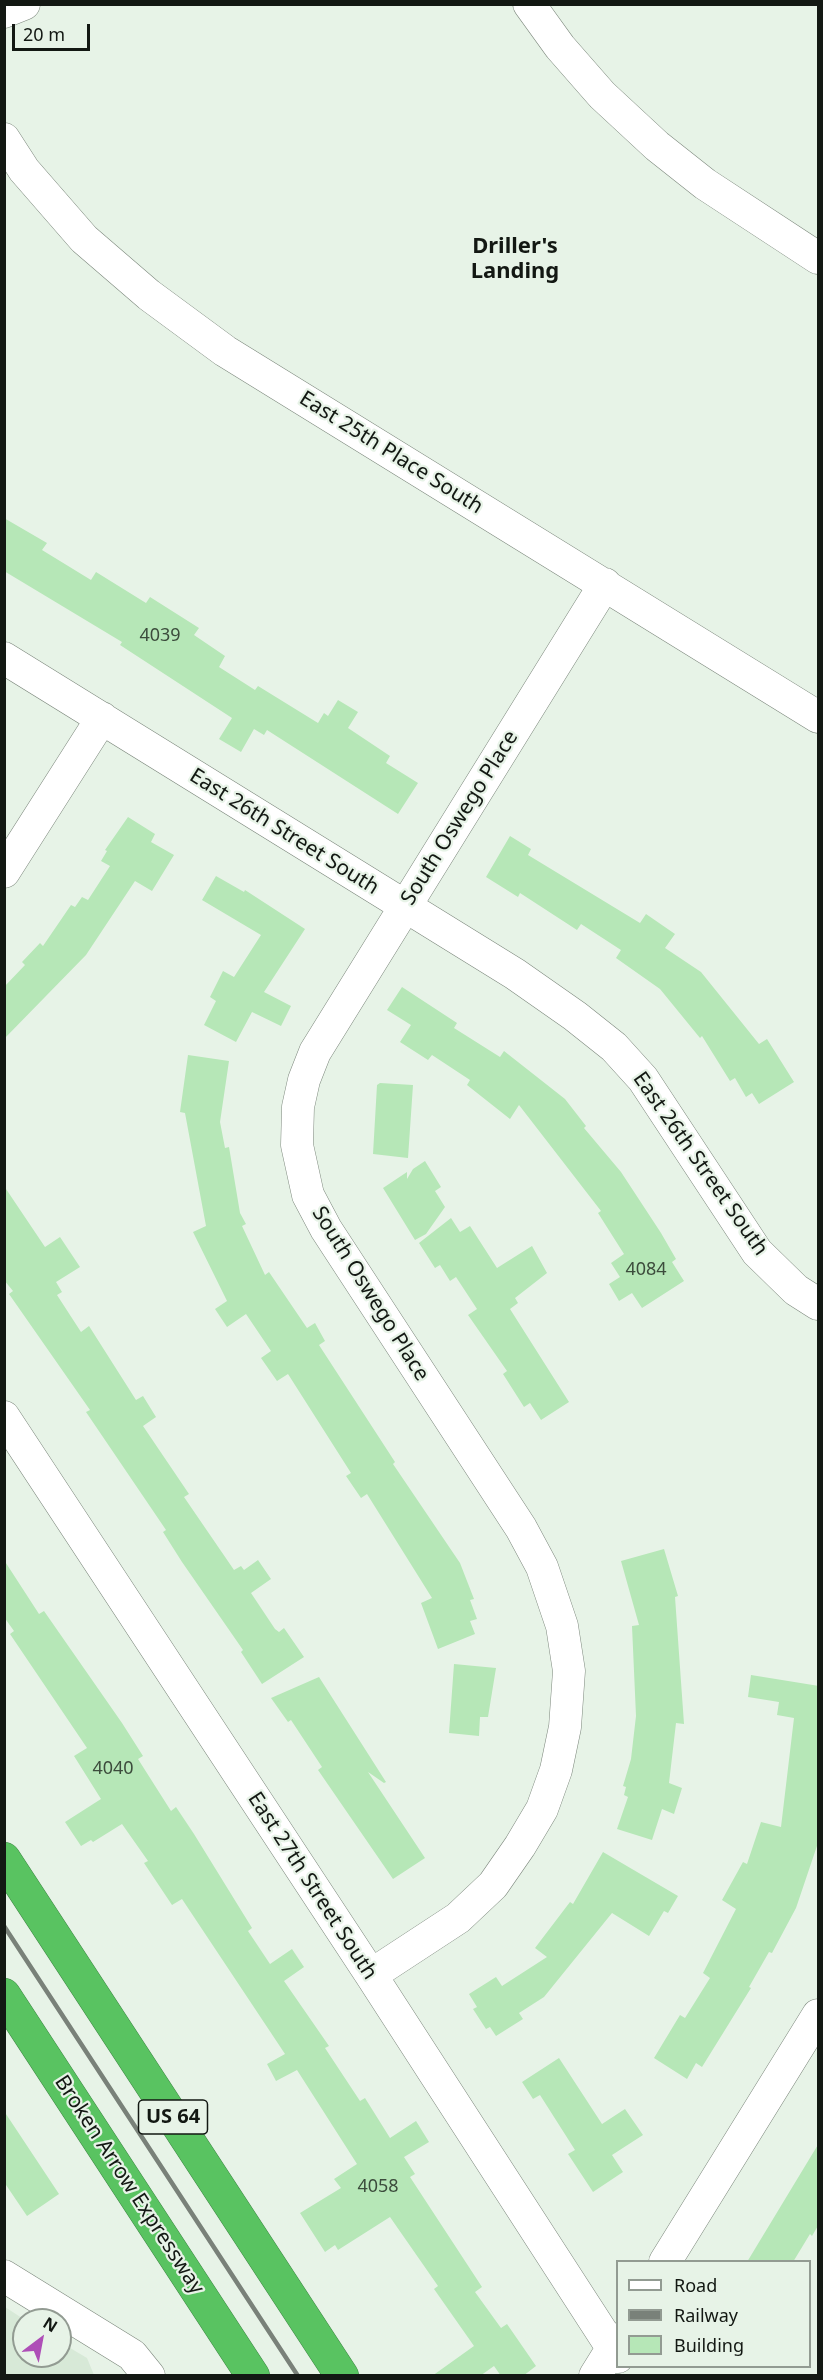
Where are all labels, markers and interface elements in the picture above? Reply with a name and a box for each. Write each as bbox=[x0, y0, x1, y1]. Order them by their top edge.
scale bar bbox=[15, 12, 93, 50]
text: 20 m bbox=[23, 22, 65, 46]
district label: Driller's Landing bbox=[471, 234, 559, 286]
street label: East 25th Place South bbox=[295, 386, 487, 520]
house number: 4039 bbox=[139, 625, 181, 647]
street label: South Oswego Place bbox=[396, 726, 524, 910]
street label: East 26th Street South bbox=[185, 763, 383, 901]
street label: East 26th Street South bbox=[627, 1067, 773, 1261]
street label: South Oswego Place bbox=[306, 1202, 434, 1386]
house number: 4084 bbox=[625, 1259, 667, 1281]
house number: 4040 bbox=[92, 1758, 134, 1780]
street label: East 27th Street South bbox=[242, 1788, 382, 1984]
street label: Broken Arrow Expressway bbox=[49, 2071, 209, 2299]
road number: US 64 bbox=[138, 2100, 207, 2134]
house number: 4058 bbox=[357, 2176, 399, 2198]
legend bbox=[616, 2260, 811, 2368]
text: Road bbox=[674, 2273, 717, 2297]
text: Railway bbox=[674, 2303, 738, 2327]
north arrow bbox=[12, 2308, 72, 2368]
text: N bbox=[39, 2312, 62, 2337]
text: Building bbox=[674, 2333, 744, 2357]

